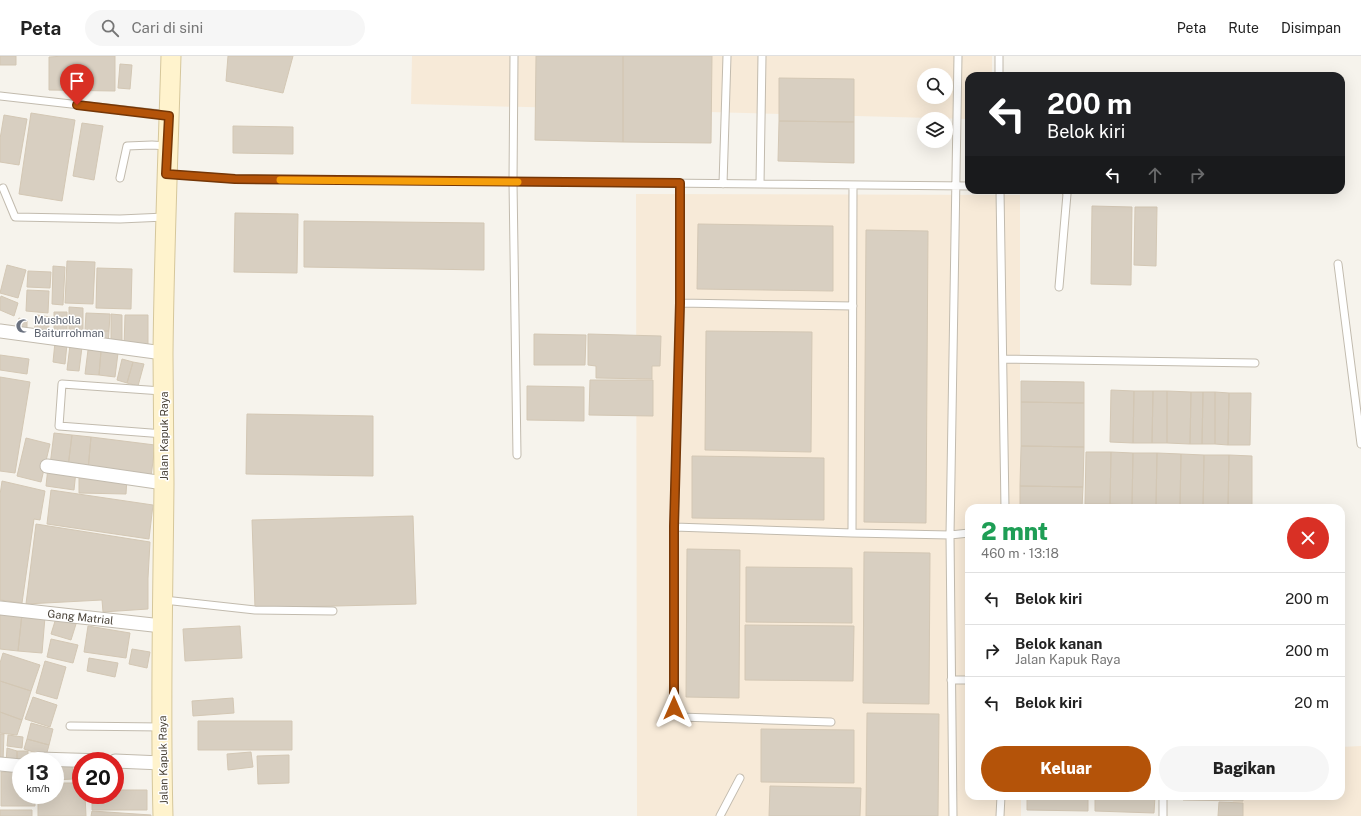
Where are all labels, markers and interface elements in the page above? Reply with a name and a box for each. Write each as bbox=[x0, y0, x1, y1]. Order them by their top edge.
search box bbox=[85, 10, 365, 46]
text: Peta bbox=[20, 17, 61, 39]
icon: search bbox=[99, 17, 121, 39]
text: Cari di sini bbox=[131, 19, 203, 36]
text: Peta bbox=[1177, 20, 1206, 36]
text: Rute bbox=[1228, 20, 1259, 36]
text: Disimpan bbox=[1281, 20, 1341, 36]
pin bbox=[60, 64, 94, 105]
map controls bbox=[917, 68, 953, 148]
button: search bbox=[917, 68, 953, 104]
icon: arrive bbox=[66, 70, 88, 92]
text: 200 m bbox=[1047, 87, 1132, 120]
icon: left bbox=[981, 88, 1033, 140]
button: layers bbox=[917, 112, 953, 148]
text: Belok kiri bbox=[1047, 121, 1125, 142]
icon: left bbox=[1102, 164, 1124, 186]
icon: ahead bbox=[1144, 164, 1166, 186]
icon: right bbox=[1186, 164, 1208, 186]
place label: Musholla Baiturrohman bbox=[34, 314, 104, 339]
mosque icon: Musholla Baiturrohman bbox=[15, 318, 31, 334]
street label: Jalan Kapuk Raya bbox=[158, 391, 170, 481]
text: 2 mnt bbox=[981, 517, 1048, 545]
button: close bbox=[1287, 517, 1329, 559]
text: 460 m · 13:18 bbox=[981, 546, 1059, 561]
icon: left bbox=[981, 588, 1003, 610]
text: Belok kiri bbox=[1015, 590, 1082, 607]
text: 200 m bbox=[1285, 590, 1329, 607]
street label: Gang Matrial bbox=[47, 607, 114, 627]
text: Belok kanan bbox=[1015, 635, 1102, 652]
icon: right bbox=[981, 640, 1003, 662]
text: 200 m bbox=[1285, 642, 1329, 659]
text: Jalan Kapuk Raya bbox=[1015, 652, 1120, 667]
position arrow bbox=[653, 687, 695, 729]
icon: left bbox=[981, 692, 1003, 714]
text: Belok kiri bbox=[1015, 694, 1082, 711]
text: 20 m bbox=[1294, 694, 1329, 711]
street label: Jalan Kapuk Raya bbox=[156, 715, 170, 805]
button: Keluar bbox=[981, 746, 1151, 792]
button: Bagikan bbox=[1159, 746, 1329, 792]
speed limit sign: 20 bbox=[72, 752, 124, 804]
text: 13 bbox=[27, 761, 49, 785]
text: km/h bbox=[26, 782, 50, 794]

